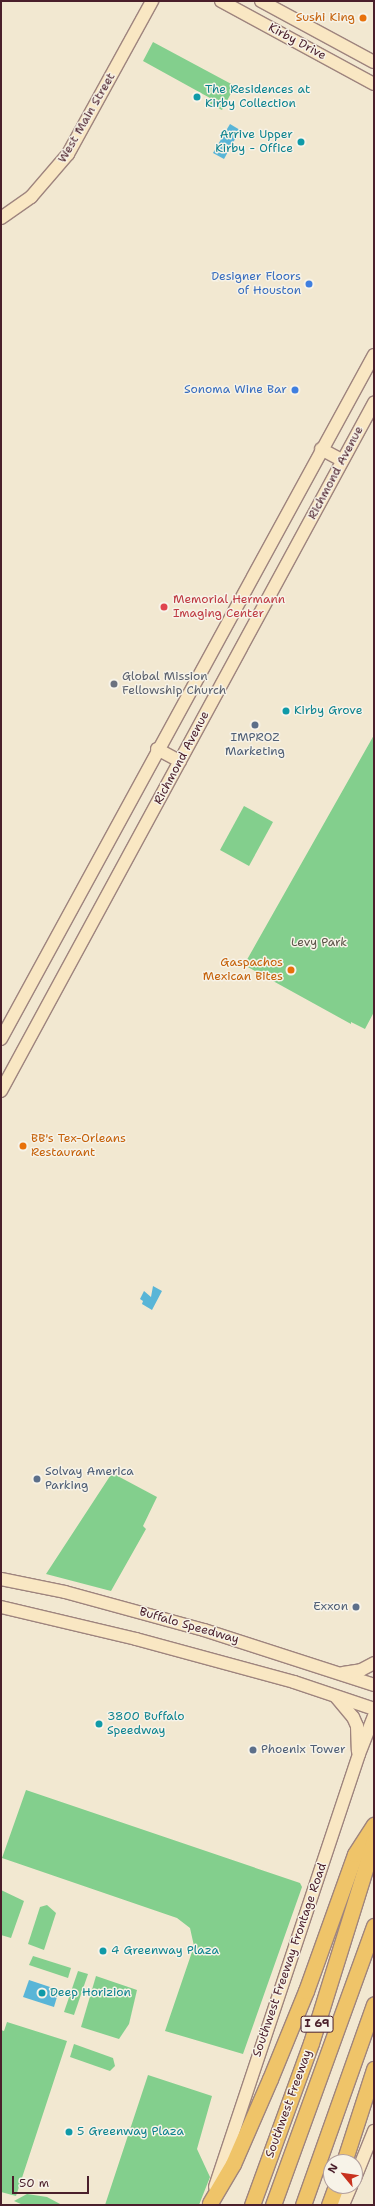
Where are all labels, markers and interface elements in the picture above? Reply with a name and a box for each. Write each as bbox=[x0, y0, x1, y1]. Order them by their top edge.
place label: Sushi King bbox=[296, 11, 355, 25]
marker: Sushi King bbox=[358, 13, 368, 23]
street label: Kirby Drive bbox=[266, 21, 328, 63]
street label: West Main Street bbox=[55, 70, 119, 166]
place label: The Residences at Kirby Collection bbox=[205, 83, 310, 111]
marker: The Residences at Kirby Collection bbox=[192, 92, 202, 102]
place label: Arrive Upper Kirby - Office bbox=[215, 128, 293, 156]
marker: Arrive Upper Kirby - Office bbox=[296, 137, 306, 147]
place label: Designer Floors of Houston bbox=[211, 270, 301, 298]
marker: Designer Floors of Houston bbox=[304, 279, 314, 289]
place label: Sonoma Wine Bar bbox=[184, 383, 287, 397]
marker: Sonoma Wine Bar bbox=[290, 385, 300, 395]
street label: Richmond Avenue bbox=[305, 424, 367, 522]
place label: Memorial Hermann Imaging Center bbox=[173, 593, 285, 621]
marker: Memorial Hermann Imaging Center bbox=[158, 601, 170, 613]
place label: Global Mission Fellowship Church bbox=[122, 670, 226, 698]
marker: Global Mission Fellowship Church bbox=[109, 679, 119, 689]
place label: Kirby Grove bbox=[294, 704, 362, 718]
marker: Kirby Grove bbox=[281, 706, 291, 716]
street label: Richmond Avenue bbox=[151, 709, 213, 807]
marker: IMPROZ Marketing bbox=[250, 720, 260, 730]
place label: IMPROZ Marketing bbox=[225, 731, 285, 759]
park label: Levy Park bbox=[291, 936, 347, 950]
place label: Gaspachos Mexican Bites bbox=[203, 956, 283, 984]
marker: Gaspachos Mexican Bites bbox=[286, 965, 296, 975]
place label: BB's Tex-Orleans Restaurant bbox=[31, 1132, 126, 1160]
marker: BB's Tex-Orleans Restaurant bbox=[18, 1141, 28, 1151]
place label: Solvay America Parking bbox=[45, 1465, 134, 1493]
marker: Solvay America Parking bbox=[32, 1474, 42, 1484]
place label: Exxon bbox=[313, 1600, 348, 1614]
marker: Exxon bbox=[351, 1602, 361, 1612]
street label: Buffalo Speedway bbox=[138, 1605, 240, 1647]
place label: 3800 Buffalo Speedway bbox=[107, 1710, 184, 1738]
marker: 3800 Buffalo Speedway bbox=[94, 1719, 104, 1729]
place label: Phoenix Tower bbox=[261, 1743, 346, 1757]
marker: Phoenix Tower bbox=[248, 1745, 258, 1755]
street label: Southwest Freeway Frontage Road bbox=[250, 1861, 330, 2059]
place label: 4 Greenway Plaza bbox=[111, 1944, 219, 1958]
marker: 4 Greenway Plaza bbox=[98, 1946, 108, 1956]
place label: Deep Horizion bbox=[50, 1986, 131, 2000]
marker: Deep Horizion bbox=[37, 1988, 47, 1998]
road number: I 69 bbox=[300, 2015, 334, 2033]
street label: Southwest Freeway bbox=[263, 2048, 315, 2160]
place label: 5 Greenway Plaza bbox=[77, 2125, 184, 2139]
marker: 5 Greenway Plaza bbox=[64, 2127, 74, 2137]
north arrow bbox=[323, 2154, 363, 2194]
text: N bbox=[324, 2161, 342, 2176]
scale bar bbox=[14, 2168, 91, 2194]
text: 50 m bbox=[19, 2175, 49, 2191]

